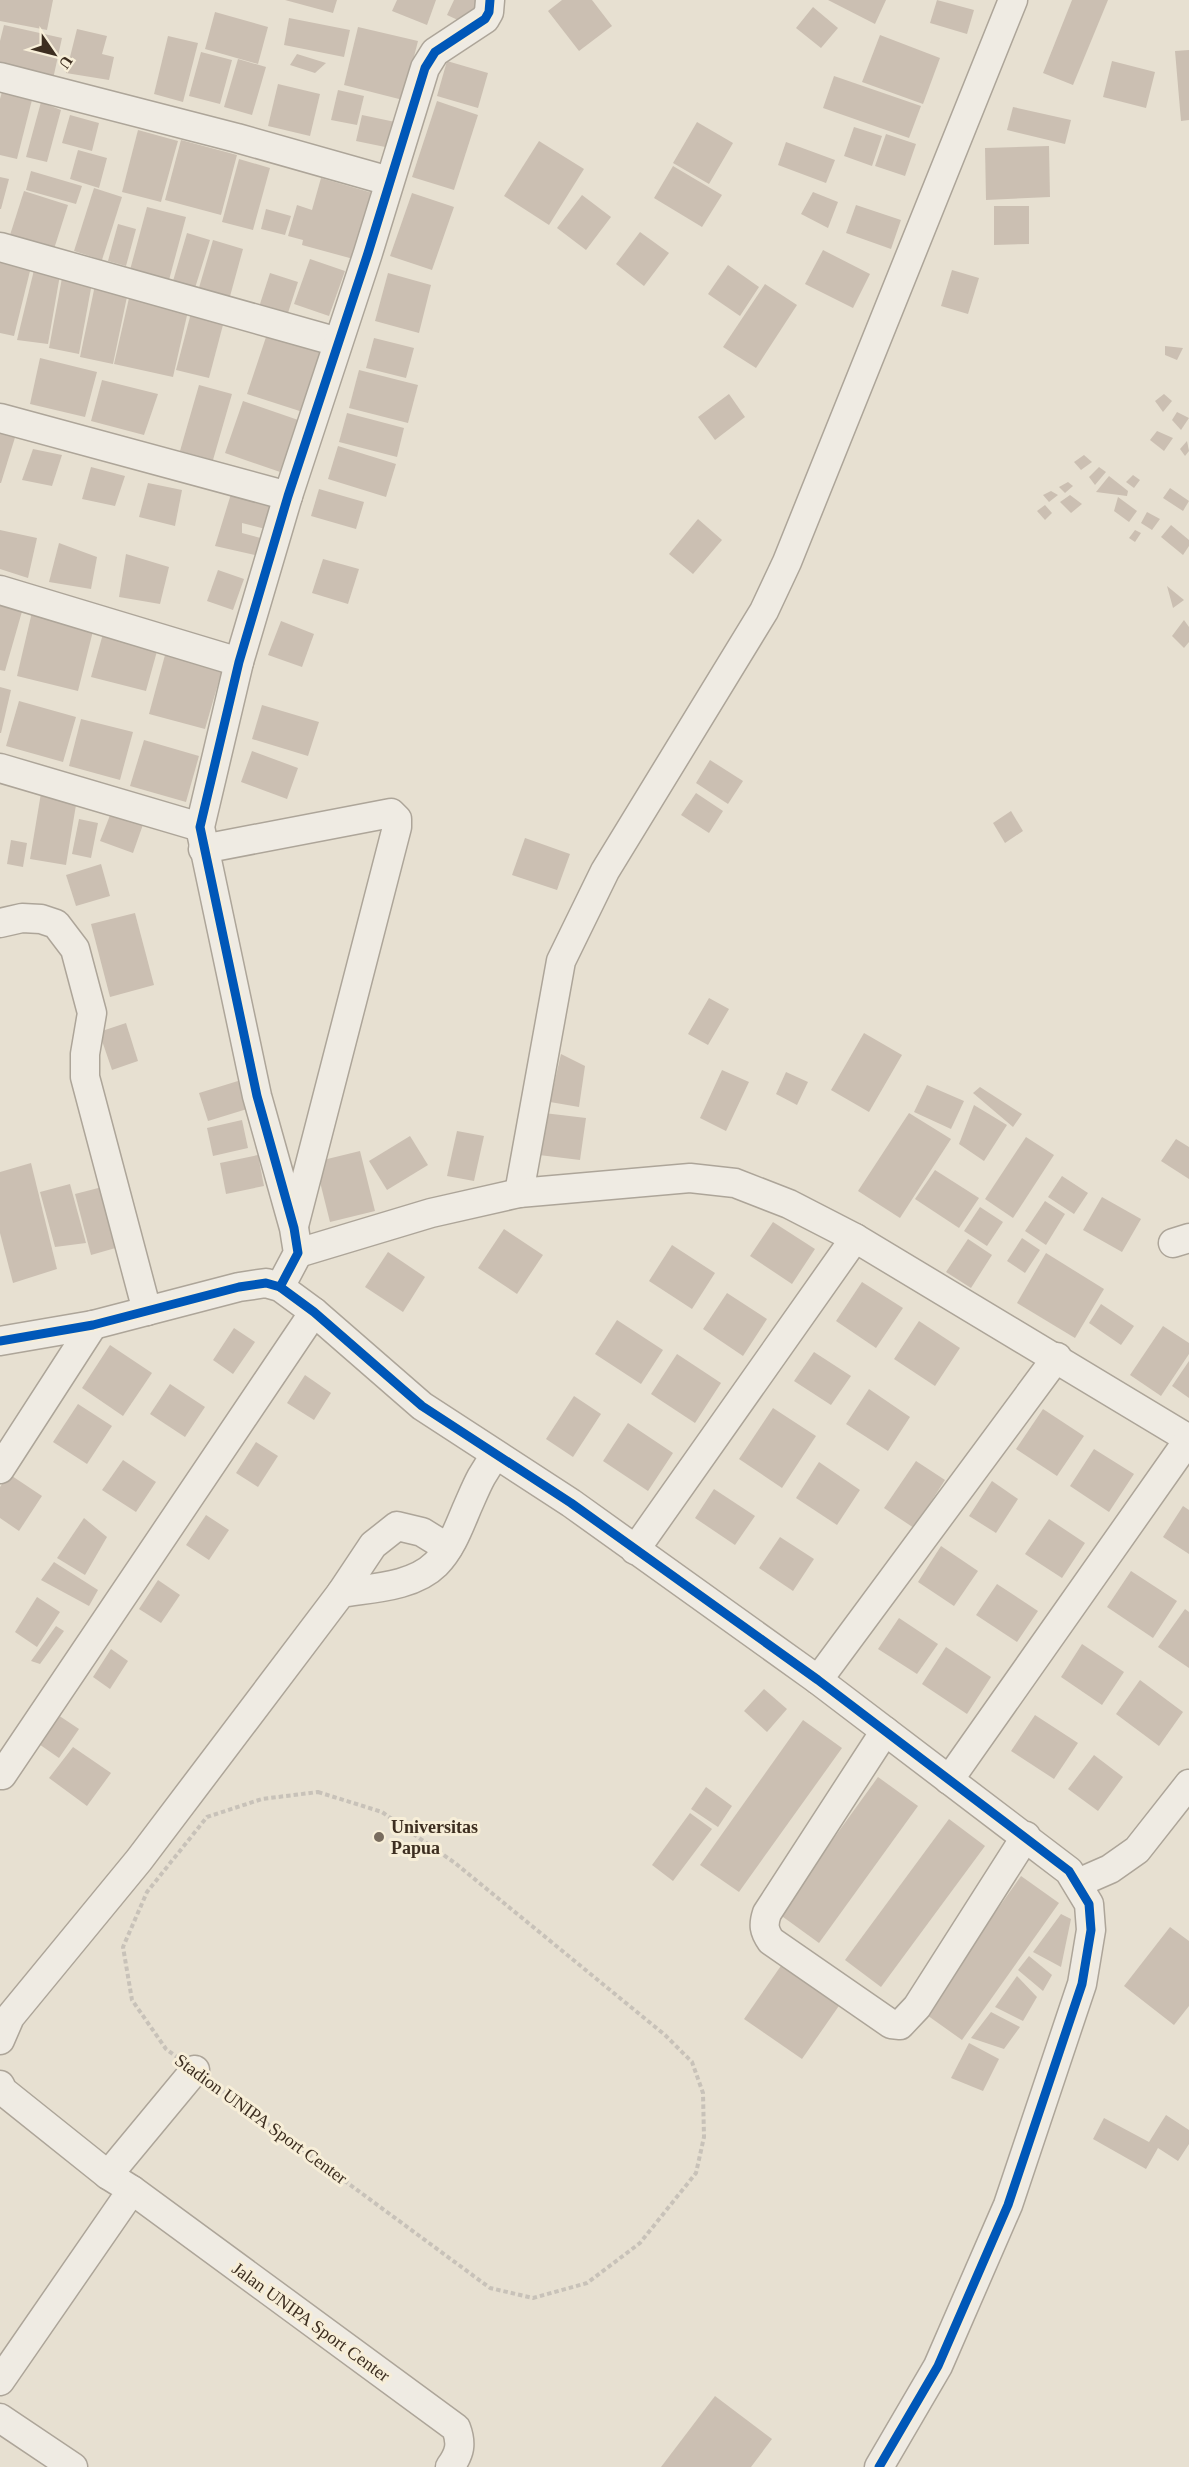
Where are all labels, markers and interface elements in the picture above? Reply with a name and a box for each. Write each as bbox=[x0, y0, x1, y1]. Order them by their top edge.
north arrow bbox=[24, 24, 84, 84]
text: U bbox=[55, 53, 76, 72]
place label: Universitas Papua bbox=[391, 1817, 478, 1858]
marker: Universitas Papua bbox=[372, 1830, 386, 1844]
street label: Stadion UNIPA Sport Center bbox=[171, 2050, 351, 2188]
street label: Jalan UNIPA Sport Center bbox=[228, 2258, 394, 2386]

